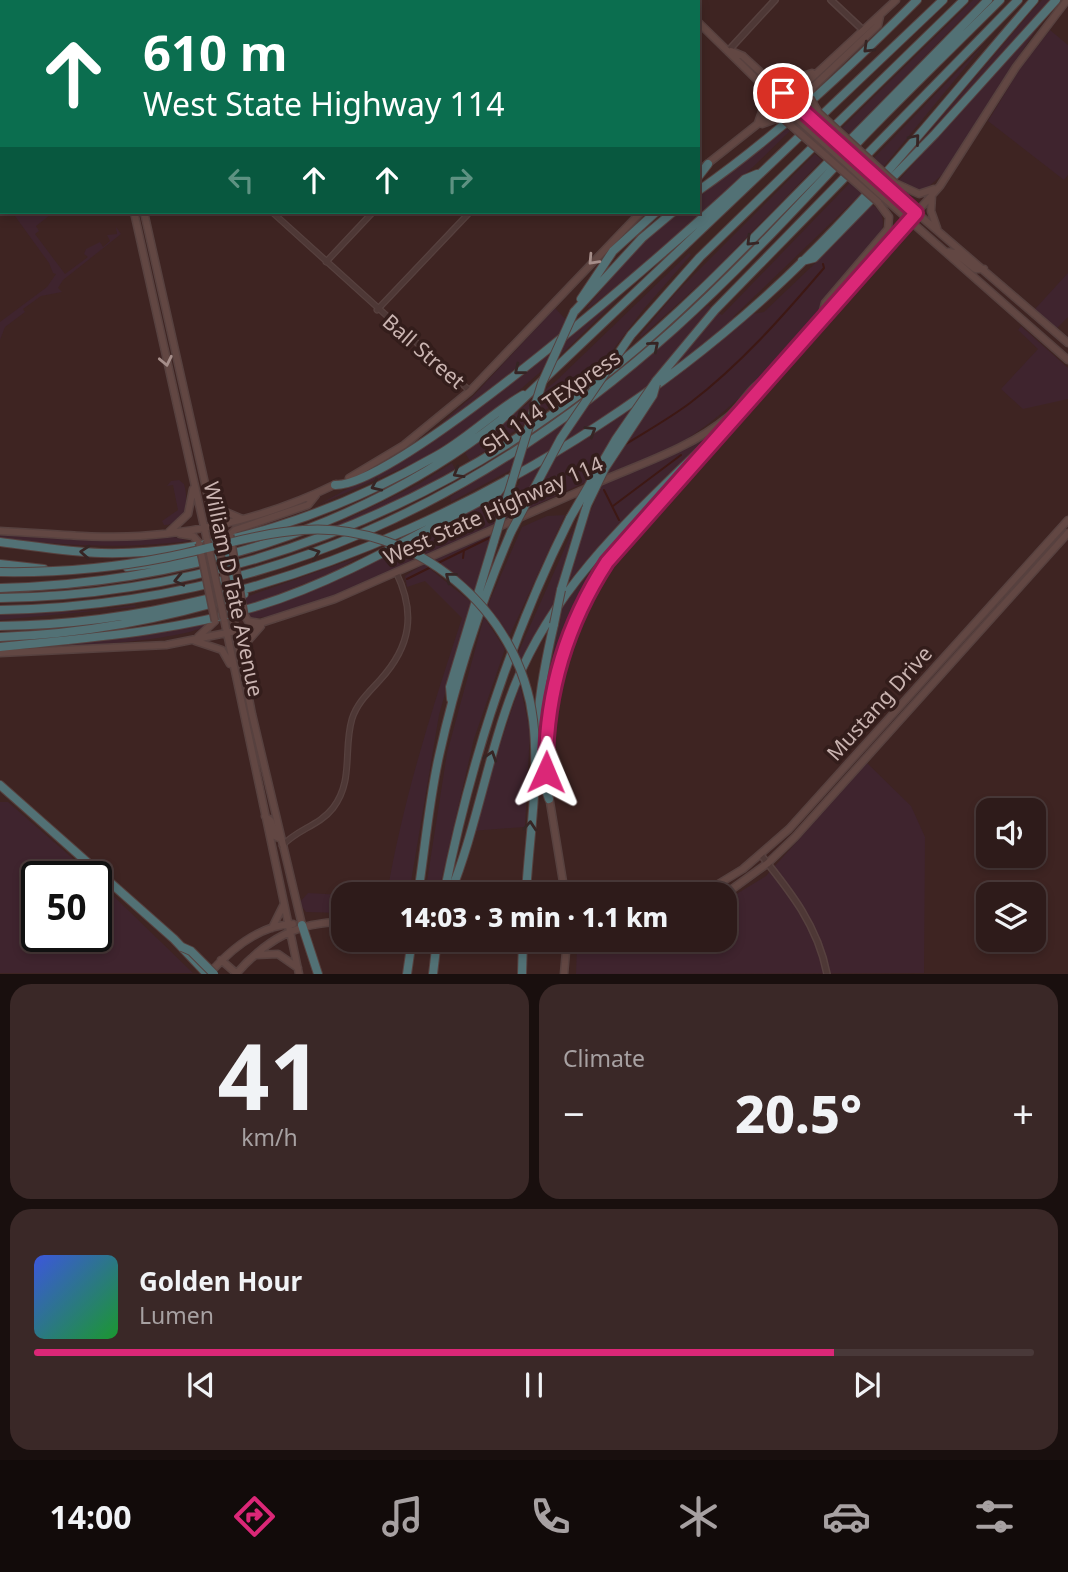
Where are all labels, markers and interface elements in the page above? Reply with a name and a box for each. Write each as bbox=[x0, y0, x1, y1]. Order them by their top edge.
text: 610 m bbox=[143, 19, 288, 85]
icon: ahead bbox=[28, 28, 119, 119]
one-way arrow bbox=[864, 40, 877, 53]
pin bbox=[753, 63, 813, 123]
icon: arrive bbox=[764, 74, 802, 112]
text: West State Highway 114 bbox=[143, 82, 504, 125]
one-way arrow bbox=[907, 134, 919, 147]
icon: left bbox=[222, 161, 260, 199]
icon: ahead bbox=[295, 161, 333, 199]
icon: ahead bbox=[368, 161, 406, 199]
icon: right bbox=[441, 161, 479, 199]
one-way arrow bbox=[746, 233, 759, 246]
one-way arrow bbox=[588, 252, 601, 265]
street label: Ball Street bbox=[377, 308, 471, 395]
one-way arrow bbox=[646, 342, 659, 354]
street label: SH 114 TEXpress bbox=[476, 343, 626, 459]
one-way arrow bbox=[158, 355, 172, 367]
one-way arrow bbox=[514, 362, 527, 374]
one-way arrow bbox=[583, 427, 596, 440]
street label: West State Highway 114 bbox=[379, 449, 607, 571]
one-way arrow bbox=[453, 464, 466, 477]
one-way arrow bbox=[371, 478, 383, 492]
street label: William D Tate Avenue bbox=[198, 479, 270, 699]
one-way arrow bbox=[80, 545, 91, 560]
one-way arrow bbox=[309, 548, 321, 562]
one-way arrow bbox=[173, 572, 185, 587]
one-way arrow bbox=[446, 572, 458, 585]
street label: Mustang Drive bbox=[820, 640, 938, 766]
position arrow bbox=[509, 735, 583, 809]
one-way arrow bbox=[483, 751, 498, 763]
map controls bbox=[976, 798, 1046, 952]
button: sound bbox=[976, 798, 1046, 868]
one-way arrow bbox=[522, 820, 537, 831]
speed limit sign: 50 bbox=[21, 861, 112, 952]
button: layers bbox=[976, 882, 1046, 952]
text: 14:03 · 3 min · 1.1 km bbox=[400, 899, 668, 935]
text: 41 bbox=[217, 1013, 322, 1137]
text: Climate bbox=[563, 1042, 645, 1074]
text: 20.5° bbox=[735, 1077, 862, 1148]
text: − bbox=[563, 1087, 585, 1139]
text: + bbox=[1012, 1087, 1034, 1139]
text: km/h bbox=[241, 1121, 298, 1153]
text: Golden Hour bbox=[139, 1263, 302, 1299]
text: Lumen bbox=[139, 1299, 214, 1331]
icon: previous bbox=[182, 1366, 220, 1404]
icon: pause bbox=[515, 1366, 553, 1404]
icon: next bbox=[848, 1366, 886, 1404]
icon: directions bbox=[230, 1492, 279, 1541]
icon: music bbox=[378, 1492, 427, 1541]
icon: phone bbox=[526, 1492, 575, 1541]
icon: climate bbox=[674, 1492, 723, 1541]
icon: car bbox=[822, 1492, 871, 1541]
icon: filters bbox=[970, 1492, 1019, 1541]
text: 14:00 bbox=[49, 1495, 132, 1538]

